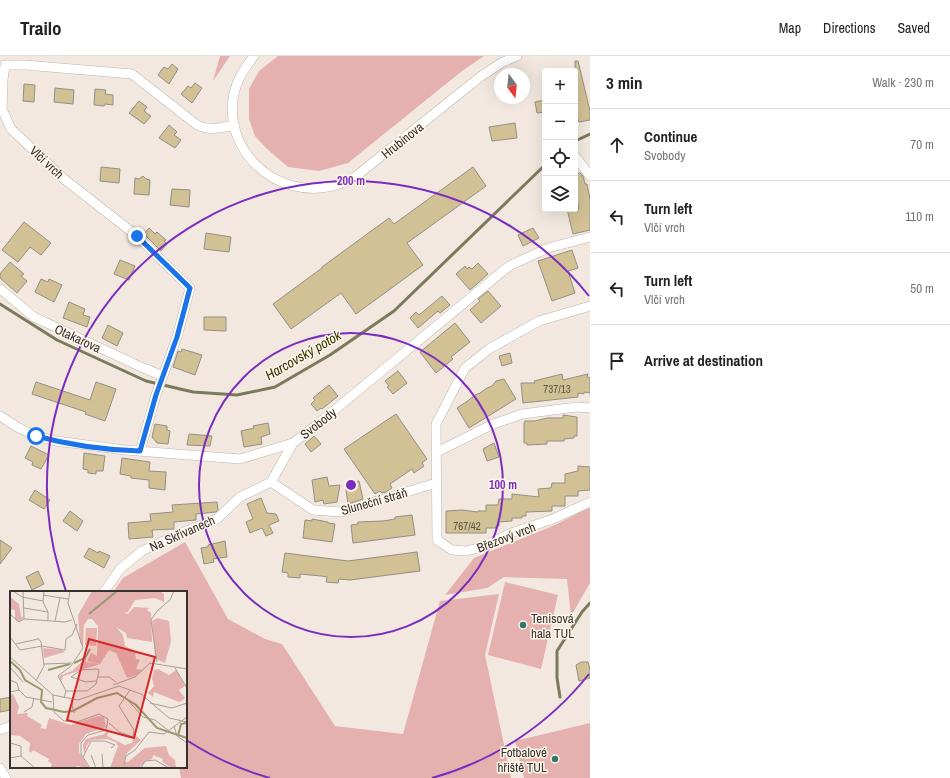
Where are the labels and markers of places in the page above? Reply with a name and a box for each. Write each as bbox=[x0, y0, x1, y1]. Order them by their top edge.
centre of rings bbox=[344, 478, 358, 492]
place label: Tenisová hala TUL bbox=[531, 610, 574, 642]
marker: Tenisová hala TUL bbox=[518, 620, 528, 630]
place label: Fotbalové hřiště TUL bbox=[497, 744, 547, 776]
marker: Fotbalové hřiště TUL bbox=[550, 754, 560, 764]

